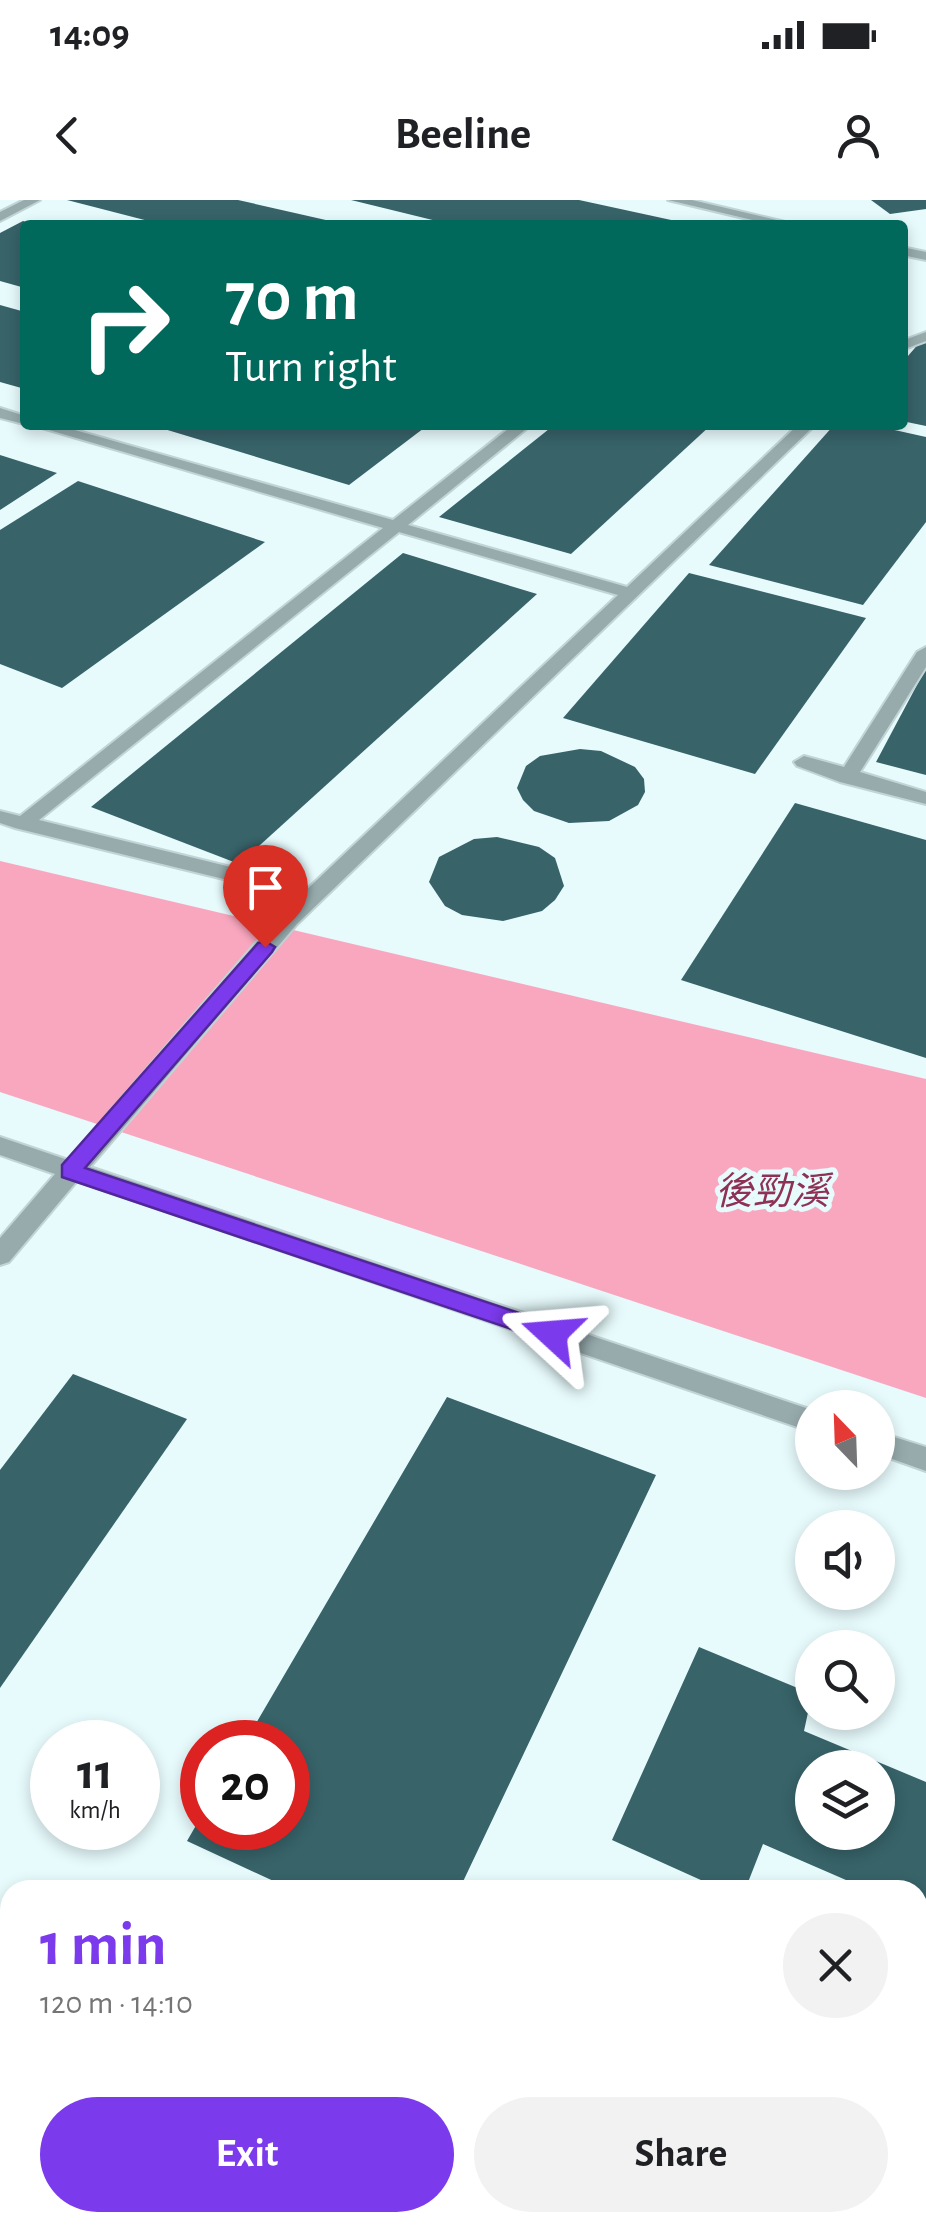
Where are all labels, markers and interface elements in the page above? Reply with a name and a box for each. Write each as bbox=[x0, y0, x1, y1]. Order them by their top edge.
text: 14:09 bbox=[50, 16, 130, 54]
icon: back bbox=[40, 108, 95, 163]
icon: person bbox=[831, 108, 886, 163]
text: Beeline bbox=[395, 112, 531, 157]
icon: right bbox=[60, 260, 190, 390]
text: 70 m bbox=[225, 263, 359, 333]
text: Turn right bbox=[225, 345, 397, 390]
pin bbox=[223, 845, 308, 948]
icon: arrive bbox=[238, 860, 293, 915]
water label: 後勁溪 bbox=[715, 1172, 834, 1212]
position arrow bbox=[500, 1282, 604, 1386]
north arrow bbox=[795, 1390, 895, 1490]
map controls bbox=[795, 1390, 895, 1850]
button: sound bbox=[795, 1510, 895, 1610]
button: search bbox=[795, 1630, 895, 1730]
speed limit sign: 20 bbox=[180, 1720, 310, 1850]
text: 11 bbox=[77, 1748, 113, 1798]
button: layers bbox=[795, 1750, 895, 1850]
text: km/h bbox=[69, 1798, 121, 1823]
button: close bbox=[783, 1913, 888, 2018]
text: 1 min bbox=[40, 1916, 166, 1976]
text: 120 m · 14:10 bbox=[40, 1987, 193, 2019]
button: Exit bbox=[40, 2097, 454, 2212]
button: Share bbox=[474, 2097, 888, 2212]

